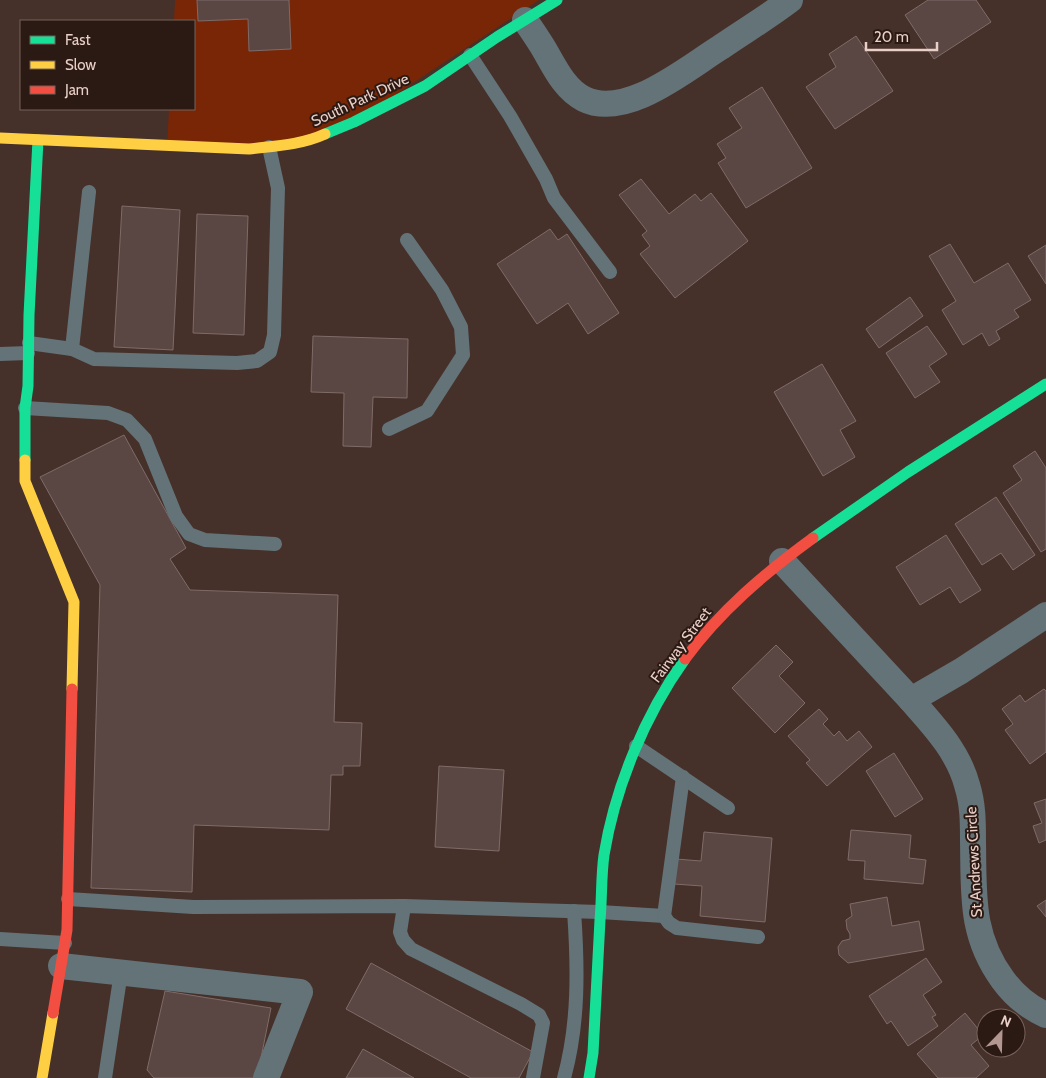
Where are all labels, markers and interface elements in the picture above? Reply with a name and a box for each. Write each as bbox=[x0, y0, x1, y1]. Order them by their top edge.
legend bbox=[20, 20, 195, 110]
scale bar bbox=[866, 20, 937, 52]
text: 20 m bbox=[874, 28, 909, 46]
text: Fast bbox=[65, 31, 90, 49]
text: Slow bbox=[65, 56, 96, 74]
street label: South Park Drive bbox=[308, 69, 412, 130]
text: Jam bbox=[64, 81, 89, 99]
street label: Fairway Street bbox=[647, 604, 715, 686]
street label: St Andrews Circle bbox=[962, 806, 986, 918]
north arrow bbox=[976, 1008, 1026, 1058]
text: N bbox=[998, 1011, 1014, 1031]

